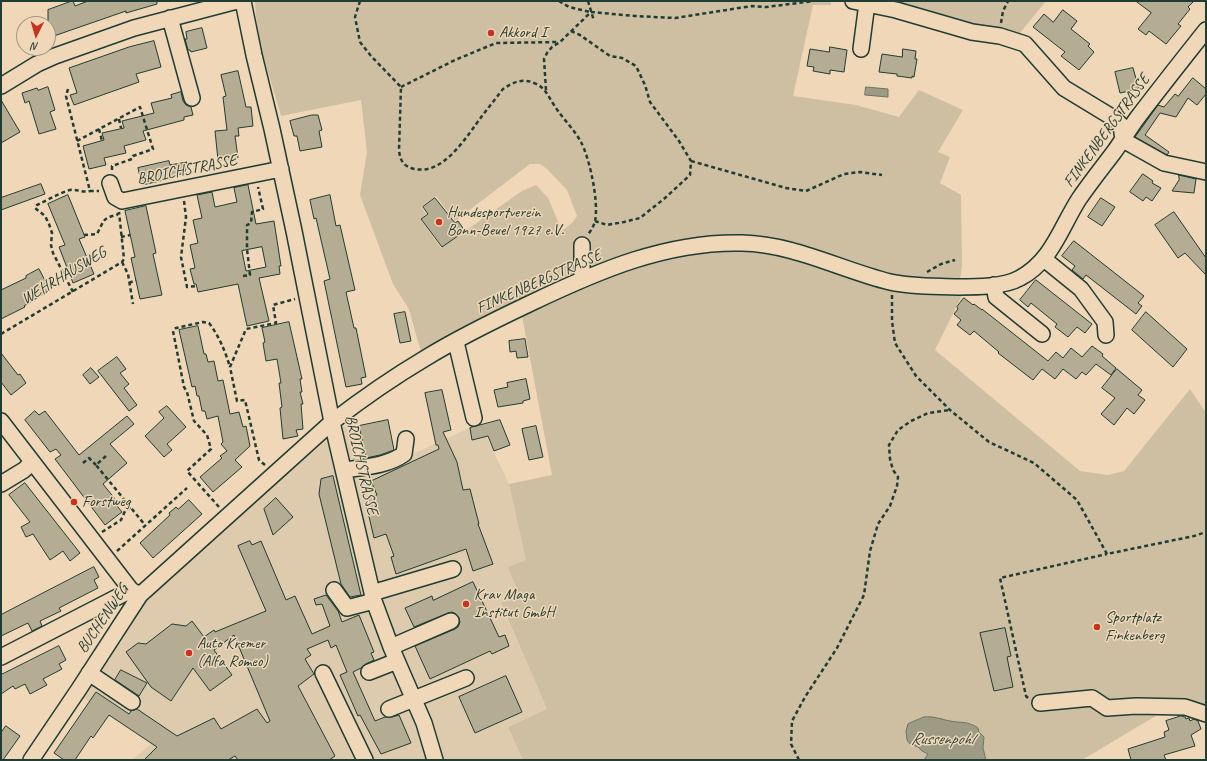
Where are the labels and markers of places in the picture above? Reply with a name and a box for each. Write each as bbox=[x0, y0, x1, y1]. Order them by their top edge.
place label: Akkord I bbox=[499, 23, 547, 43]
marker: Akkord I bbox=[486, 28, 496, 38]
place label: Hundesportverein Bonn-Beuel 1927 e.V. bbox=[447, 203, 564, 241]
marker: Hundesportverein Bonn-Beuel 1927 e.V. bbox=[434, 217, 444, 227]
place label: Forstweg bbox=[82, 492, 130, 512]
marker: Forstweg bbox=[69, 497, 79, 507]
place label: Krav Maga Institut GmbH bbox=[474, 585, 554, 623]
marker: Krav Maga Institut GmbH bbox=[461, 599, 471, 609]
place label: Sportplatz Finkenberg bbox=[1105, 608, 1164, 646]
marker: Sportplatz Finkenberg bbox=[1092, 622, 1102, 632]
place label: Auto Kremer (Alfa Romeo) bbox=[197, 634, 268, 672]
marker: Auto Kremer (Alfa Romeo) bbox=[184, 648, 194, 658]

